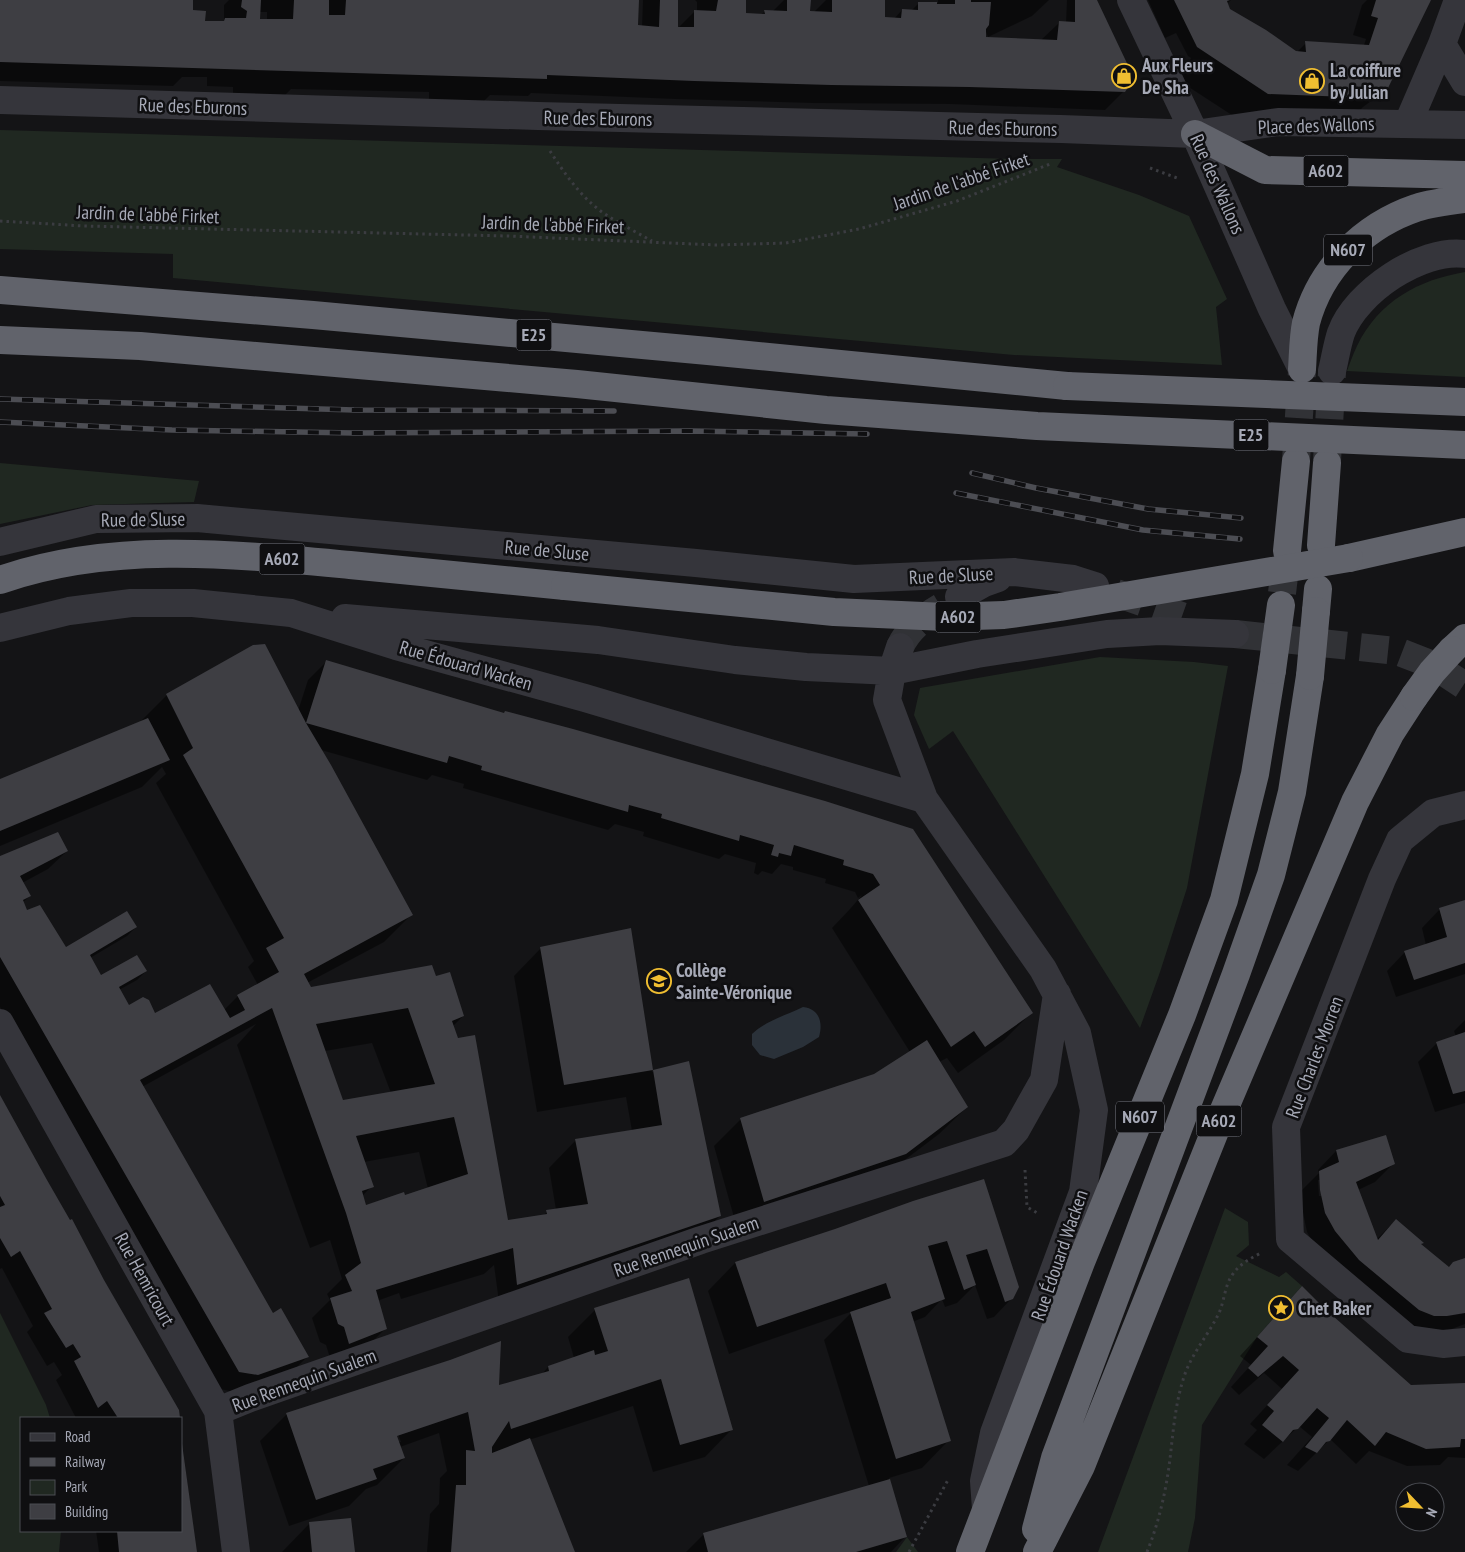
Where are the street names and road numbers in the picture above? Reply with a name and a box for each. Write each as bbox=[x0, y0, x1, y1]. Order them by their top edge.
street label: Rue des Eburons bbox=[138, 92, 248, 120]
street label: Rue des Eburons bbox=[544, 105, 652, 131]
street label: Place des Wallons bbox=[1257, 111, 1375, 139]
street label: Rue des Eburons bbox=[949, 115, 1057, 141]
street label: Rue des Wallons bbox=[1185, 130, 1251, 238]
street label: Jardin de l'abbé Firket bbox=[889, 146, 1033, 216]
road number: A602 bbox=[1304, 156, 1348, 187]
street label: Jardin de l'abbé Firket bbox=[75, 199, 220, 229]
street label: Jardin de l'abbé Firket bbox=[480, 209, 625, 239]
road number: N607 bbox=[1324, 234, 1372, 266]
road number: E25 bbox=[516, 320, 552, 350]
road number: E25 bbox=[1234, 420, 1268, 450]
street label: Rue de Sluse bbox=[101, 506, 186, 532]
street label: Rue de Sluse bbox=[504, 534, 590, 566]
road number: A602 bbox=[260, 544, 304, 574]
street label: Rue de Sluse bbox=[908, 561, 994, 589]
road number: A602 bbox=[936, 602, 980, 632]
street label: Rue Édouard Wacken bbox=[397, 635, 535, 695]
street label: Rue Charles Morren bbox=[1280, 993, 1348, 1121]
road number: N607 bbox=[1116, 1102, 1164, 1132]
road number: A602 bbox=[1196, 1106, 1242, 1136]
street label: Rue Édouard Wacken bbox=[1025, 1186, 1093, 1324]
street label: Rue Rennequin Sualem bbox=[611, 1210, 761, 1282]
street label: Rue Hemricourt bbox=[110, 1228, 181, 1330]
street label: Rue Rennequin Sualem bbox=[229, 1343, 379, 1417]

